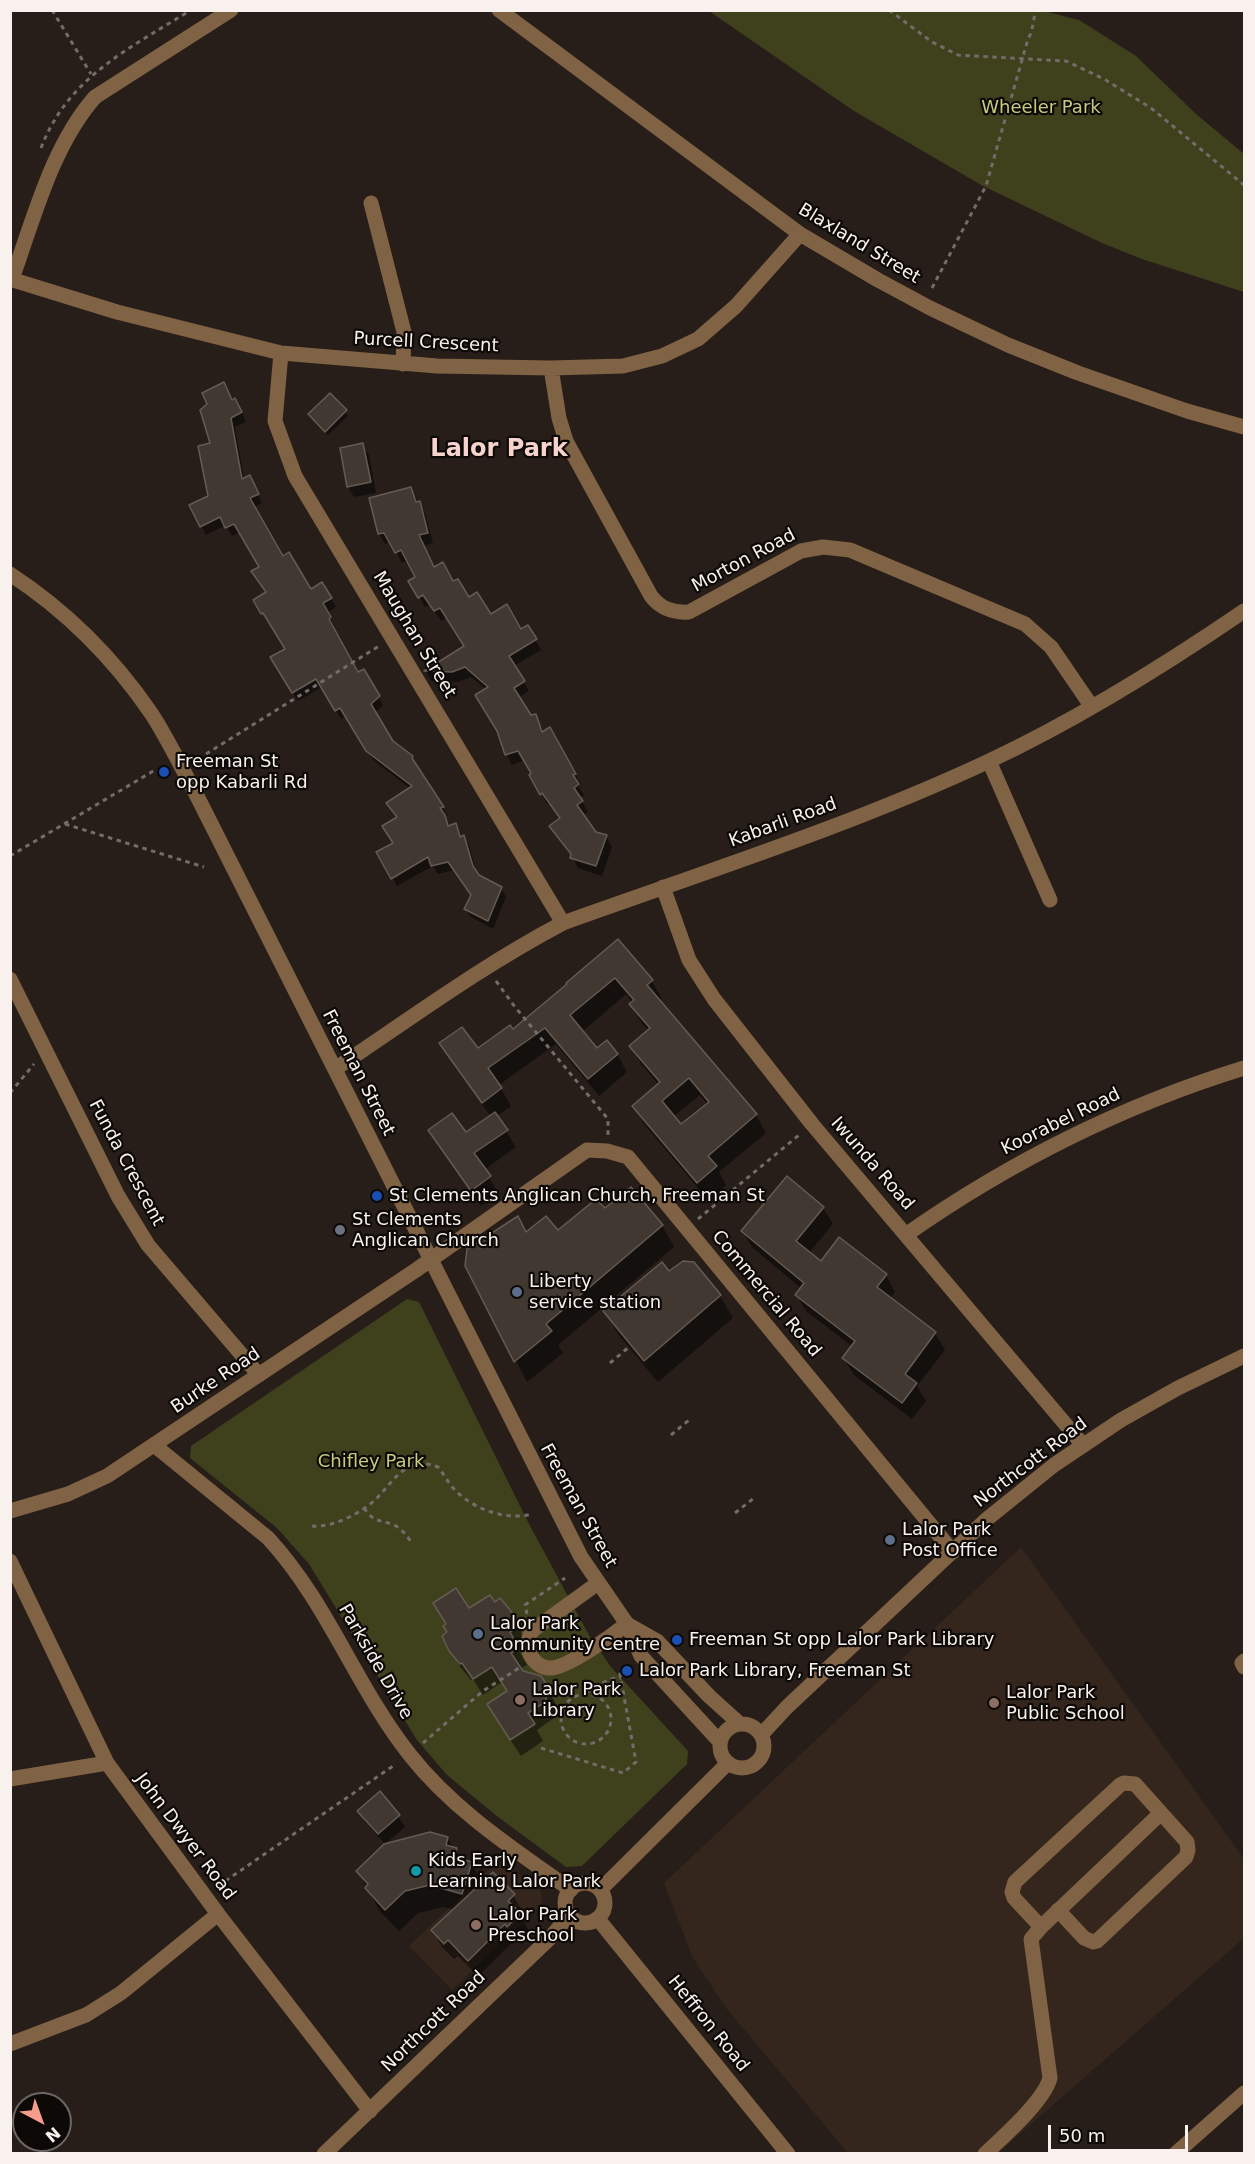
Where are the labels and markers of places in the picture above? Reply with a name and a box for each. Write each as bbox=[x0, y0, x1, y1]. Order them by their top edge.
place label: Freeman St opp Kabarli Rd bbox=[176, 751, 308, 794]
marker: Freeman St opp Kabarli Rd bbox=[157, 765, 171, 779]
place label: St Clements Anglican Church, Freeman St bbox=[389, 1185, 765, 1207]
marker: St Clements Anglican Church, Freeman St bbox=[370, 1189, 384, 1203]
place label: St Clements Anglican Church bbox=[352, 1209, 499, 1252]
marker: St Clements Anglican Church bbox=[333, 1223, 347, 1237]
place label: Liberty service station bbox=[529, 1271, 661, 1314]
marker: Liberty service station bbox=[510, 1285, 524, 1299]
place label: Lalor Park Post Office bbox=[902, 1519, 998, 1562]
marker: Lalor Park Post Office bbox=[883, 1533, 897, 1547]
place label: Lalor Park Community Centre bbox=[490, 1613, 660, 1656]
marker: Lalor Park Community Centre bbox=[471, 1627, 485, 1641]
place label: Freeman St opp Lalor Park Library bbox=[689, 1629, 994, 1651]
marker: Freeman St opp Lalor Park Library bbox=[670, 1633, 684, 1647]
place label: Lalor Park Library, Freeman St bbox=[639, 1660, 911, 1682]
marker: Lalor Park Library, Freeman St bbox=[620, 1664, 634, 1678]
place label: Lalor Park Library bbox=[532, 1679, 621, 1722]
place label: Lalor Park Public School bbox=[1006, 1682, 1125, 1724]
marker: Lalor Park Library bbox=[513, 1693, 527, 1707]
marker: Lalor Park Public School bbox=[987, 1696, 1001, 1710]
place label: Kids Early Learning Lalor Park bbox=[428, 1850, 601, 1892]
marker: Kids Early Learning Lalor Park bbox=[409, 1864, 423, 1878]
place label: Lalor Park Preschool bbox=[488, 1904, 577, 1946]
marker: Lalor Park Preschool bbox=[469, 1918, 483, 1932]

